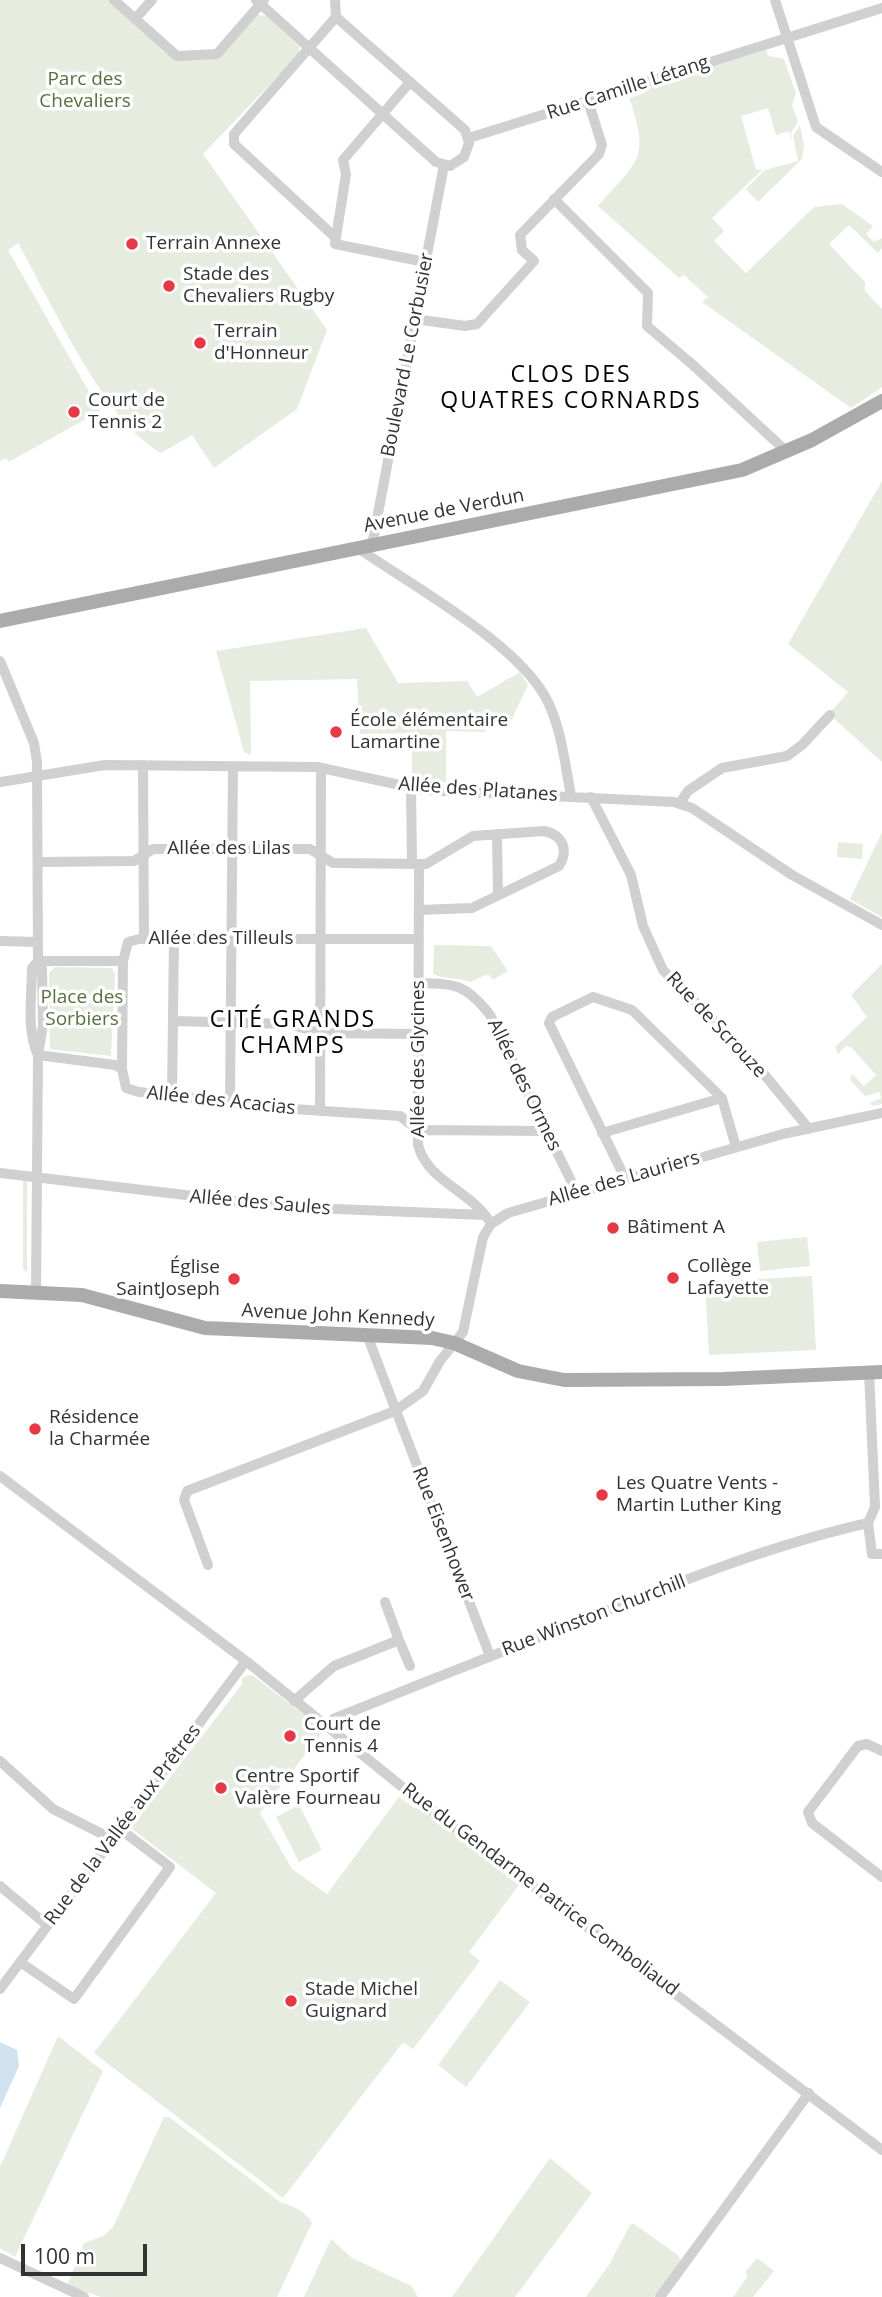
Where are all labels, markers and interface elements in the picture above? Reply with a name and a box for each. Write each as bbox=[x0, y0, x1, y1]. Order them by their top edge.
street label: Rue Camille Létang bbox=[544, 51, 712, 125]
park label: Parc des Chevaliers bbox=[39, 69, 131, 113]
place label: Terrain Annexe bbox=[146, 233, 281, 255]
marker: Terrain Annexe bbox=[124, 236, 140, 252]
street label: Boulevard Le Corbusier bbox=[377, 251, 439, 459]
place label: Stade des Chevaliers Rugby bbox=[183, 264, 334, 308]
marker: Stade des Chevaliers Rugby bbox=[161, 278, 177, 294]
place label: Terrain d'Honneur bbox=[214, 321, 309, 365]
marker: Terrain d'Honneur bbox=[192, 335, 208, 351]
district label: CLOS DES QUATRES CORNARDS bbox=[442, 361, 700, 415]
place label: Court de Tennis 2 bbox=[88, 390, 165, 434]
marker: Court de Tennis 2 bbox=[66, 404, 82, 420]
street label: Avenue de Verdun bbox=[362, 484, 526, 538]
place label: École élémentaire Lamartine bbox=[350, 710, 508, 754]
marker: École élémentaire Lamartine bbox=[328, 724, 344, 740]
street label: Allée des Platanes bbox=[398, 773, 558, 807]
street label: Allée des Lilas bbox=[167, 838, 291, 860]
street label: Allée des Tilleuls bbox=[148, 928, 294, 950]
street label: Rue de Scrouze bbox=[661, 967, 771, 1083]
street label: Allée des Glycines bbox=[408, 980, 430, 1138]
park label: Place des Sorbiers bbox=[41, 987, 123, 1031]
district label: CITÉ GRANDS CHAMPS bbox=[211, 1006, 375, 1060]
street label: Allée des Ormes bbox=[482, 1015, 566, 1155]
street label: Allée des Acacias bbox=[146, 1082, 296, 1120]
street label: Allée des Lauriers bbox=[546, 1146, 702, 1212]
street label: Allée des Saules bbox=[189, 1185, 331, 1221]
place label: Bâtiment A bbox=[627, 1217, 725, 1239]
marker: Bâtiment A bbox=[605, 1220, 621, 1236]
place label: Collège Lafayette bbox=[687, 1256, 769, 1300]
place label: Église SaintJoseph bbox=[116, 1257, 220, 1301]
marker: Collège Lafayette bbox=[665, 1270, 681, 1286]
marker: Église SaintJoseph bbox=[226, 1271, 242, 1287]
street label: Avenue John Kennedy bbox=[241, 1300, 435, 1332]
place label: Résidence la Charmée bbox=[49, 1407, 150, 1451]
marker: Résidence la Charmée bbox=[27, 1421, 43, 1437]
street label: Rue Eisenhower bbox=[407, 1464, 479, 1604]
place label: Les Quatre Vents - Martin Luther King bbox=[616, 1473, 781, 1517]
marker: Les Quatre Vents - Martin Luther King bbox=[594, 1487, 610, 1503]
street label: Rue Winston Churchill bbox=[499, 1570, 689, 1662]
place label: Court de Tennis 4 bbox=[304, 1714, 381, 1758]
street label: Rue de la Vallée aux Prêtres bbox=[40, 1720, 206, 1930]
marker: Court de Tennis 4 bbox=[282, 1728, 298, 1744]
place label: Centre Sportif Valère Fourneau bbox=[235, 1766, 381, 1810]
street label: Rue du Gendarme Patrice Comboliaud bbox=[397, 1779, 683, 2001]
marker: Centre Sportif Valère Fourneau bbox=[213, 1780, 229, 1796]
place label: Stade Michel Guignard bbox=[305, 1979, 418, 2023]
marker: Stade Michel Guignard bbox=[283, 1993, 299, 2009]
scale bar bbox=[24, 2230, 150, 2274]
text: 100 m bbox=[34, 2242, 95, 2270]

